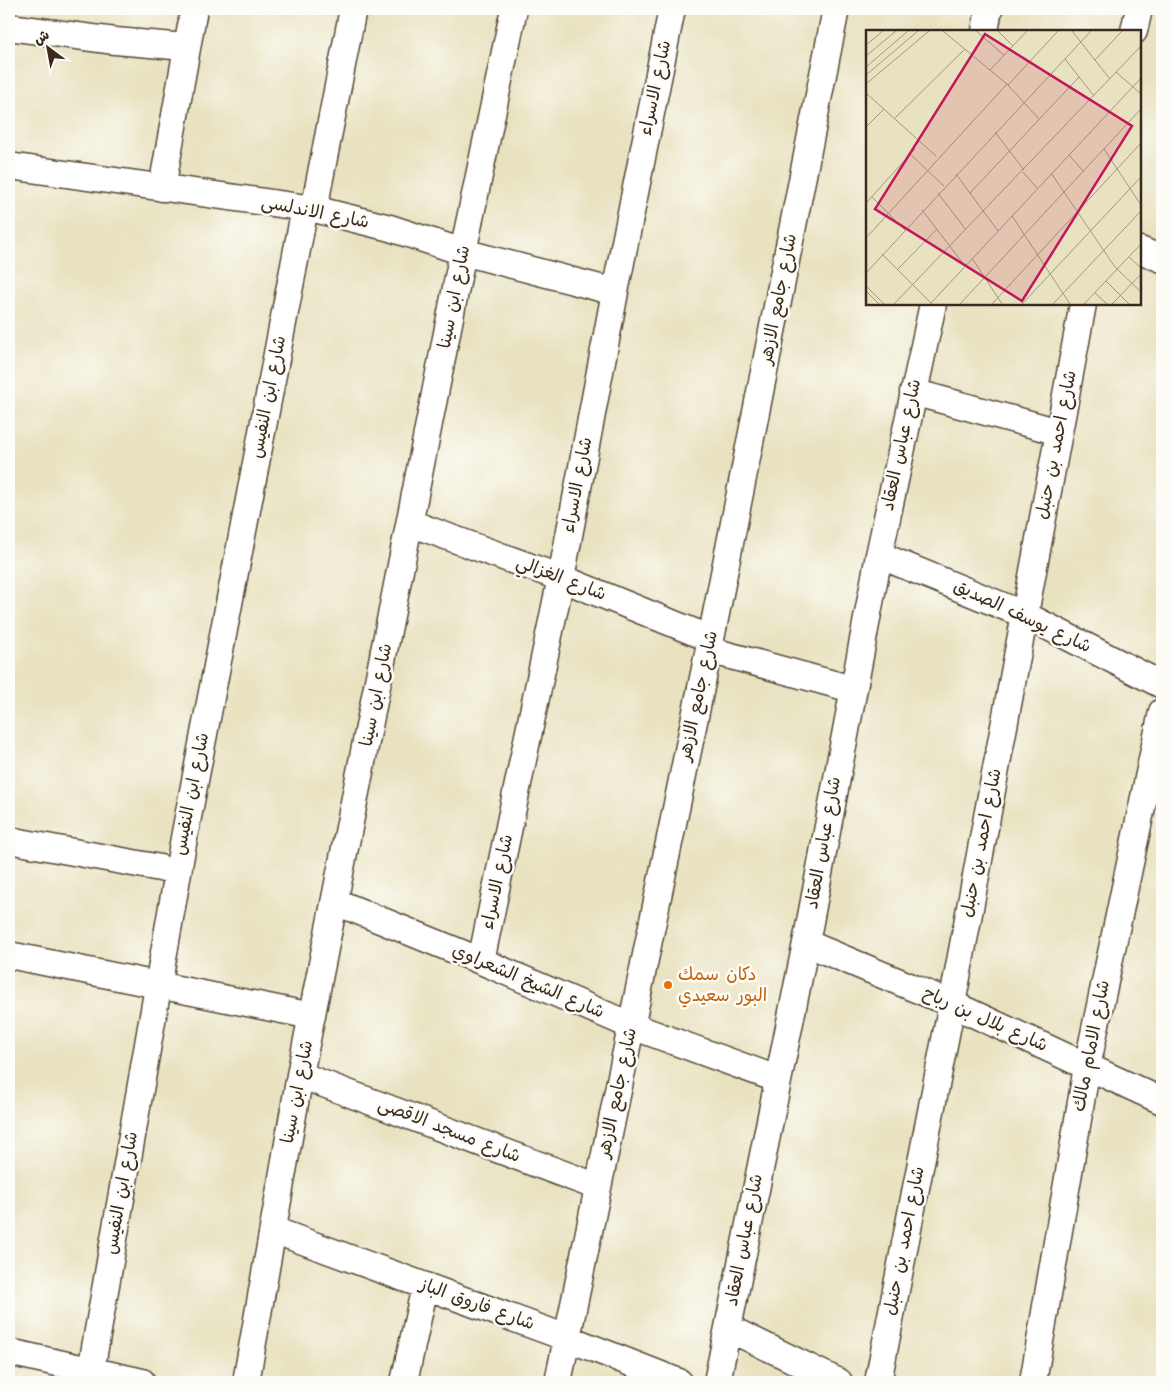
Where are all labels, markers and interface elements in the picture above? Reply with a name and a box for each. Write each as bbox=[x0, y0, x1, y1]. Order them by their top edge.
north arrow bbox=[22, 22, 72, 72]
text: ش bbox=[29, 24, 54, 51]
inset map bbox=[866, 30, 1141, 305]
street label: شارع الاسراء bbox=[632, 38, 680, 138]
street label: شارع الاندلسى bbox=[258, 188, 372, 238]
street label: شارع جامع الازهر bbox=[752, 231, 806, 369]
street label: شارع ابن سينا bbox=[431, 243, 479, 351]
street label: شارع ابن النفيس bbox=[243, 333, 295, 461]
street label: شارع احمد بن حنبل bbox=[1028, 368, 1086, 522]
street label: شارع عباس العقاد bbox=[874, 376, 930, 514]
street label: شارع الاسراء bbox=[555, 435, 601, 535]
street label: شارع الغزالي bbox=[512, 549, 610, 609]
street label: شارع يوسف الصديق bbox=[948, 572, 1096, 662]
street label: شارع جامع الازهر bbox=[671, 628, 727, 766]
street label: شارع ابن سينا bbox=[353, 641, 401, 749]
street label: شارع ابن النفيس bbox=[166, 730, 218, 858]
street label: شارع احمد بن حنبل bbox=[953, 766, 1011, 920]
street label: شارع عباس العقاد bbox=[798, 774, 850, 912]
street label: شارع الاسراء bbox=[474, 832, 522, 932]
street label: شارع الشيخ الشعراوي bbox=[447, 937, 609, 1027]
place label: دكان سمك البور سعيدي bbox=[678, 961, 767, 1011]
street label: شارع الامام مالك bbox=[1065, 978, 1119, 1114]
marker: دكان سمك البور سعيدي bbox=[662, 979, 674, 991]
street label: شارع بلال بن رباح bbox=[918, 979, 1052, 1061]
street label: شارع جامع الازهر bbox=[590, 1025, 646, 1163]
street label: شارع ابن سينا bbox=[274, 1038, 322, 1146]
street label: شارع مسجد الاقصى bbox=[373, 1090, 525, 1172]
street label: شارع ابن النفيس bbox=[97, 1129, 147, 1257]
street label: شارع احمد بن حنبل bbox=[876, 1164, 934, 1318]
street label: شارع عباس العقاد bbox=[718, 1171, 772, 1309]
street label: شارع فاروق الباز bbox=[414, 1270, 539, 1339]

